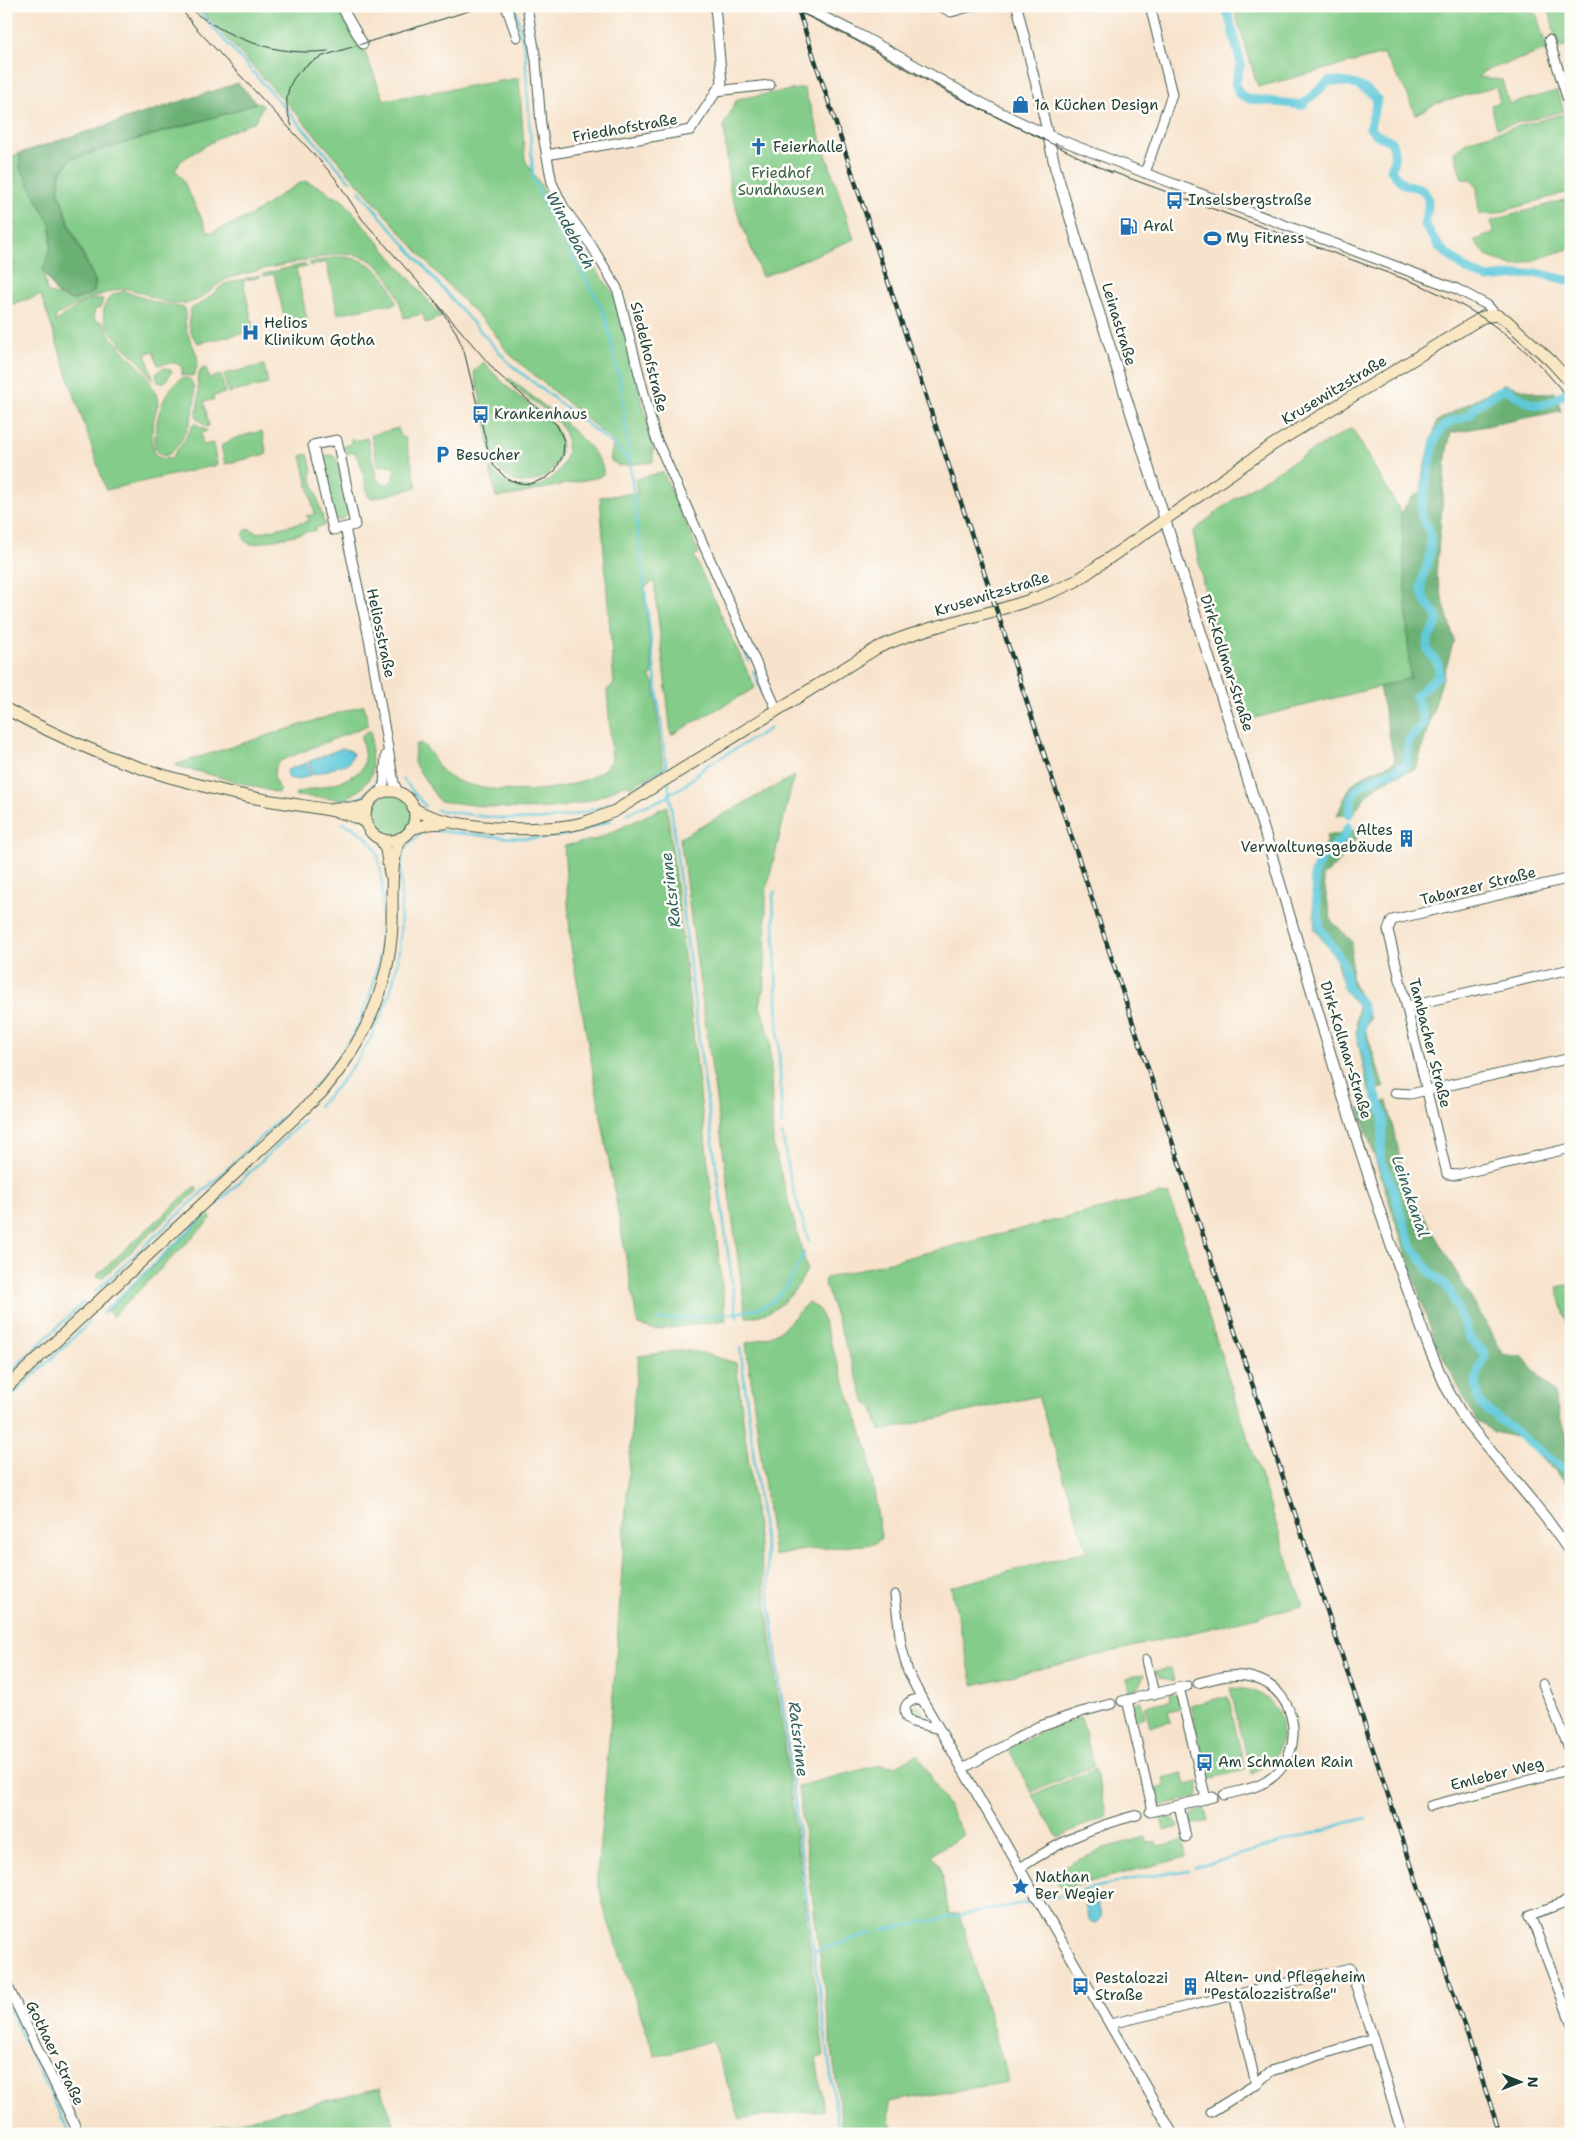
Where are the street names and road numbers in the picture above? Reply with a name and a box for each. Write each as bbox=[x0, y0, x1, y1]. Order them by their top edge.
street label: Friedhofstraße bbox=[571, 109, 679, 147]
street label: Leinastraße bbox=[1097, 280, 1141, 368]
street label: Siedelhofstraße bbox=[626, 300, 672, 414]
street label: Krusewitzstraße bbox=[1278, 351, 1390, 429]
street label: Krusewitzstraße bbox=[932, 567, 1052, 621]
street label: Heliosstraße bbox=[362, 586, 400, 680]
street label: Dirk-Kollmar-Straße bbox=[1195, 592, 1259, 734]
street label: Tabarzer Straße bbox=[1418, 862, 1538, 910]
street label: Tambacher Straße bbox=[1404, 976, 1456, 1110]
street label: Dirk-Kollmar-Straße bbox=[1316, 979, 1376, 1121]
street label: Emleber Weg bbox=[1448, 1753, 1546, 1795]
street label: Gothaer Straße bbox=[21, 1997, 89, 2109]

